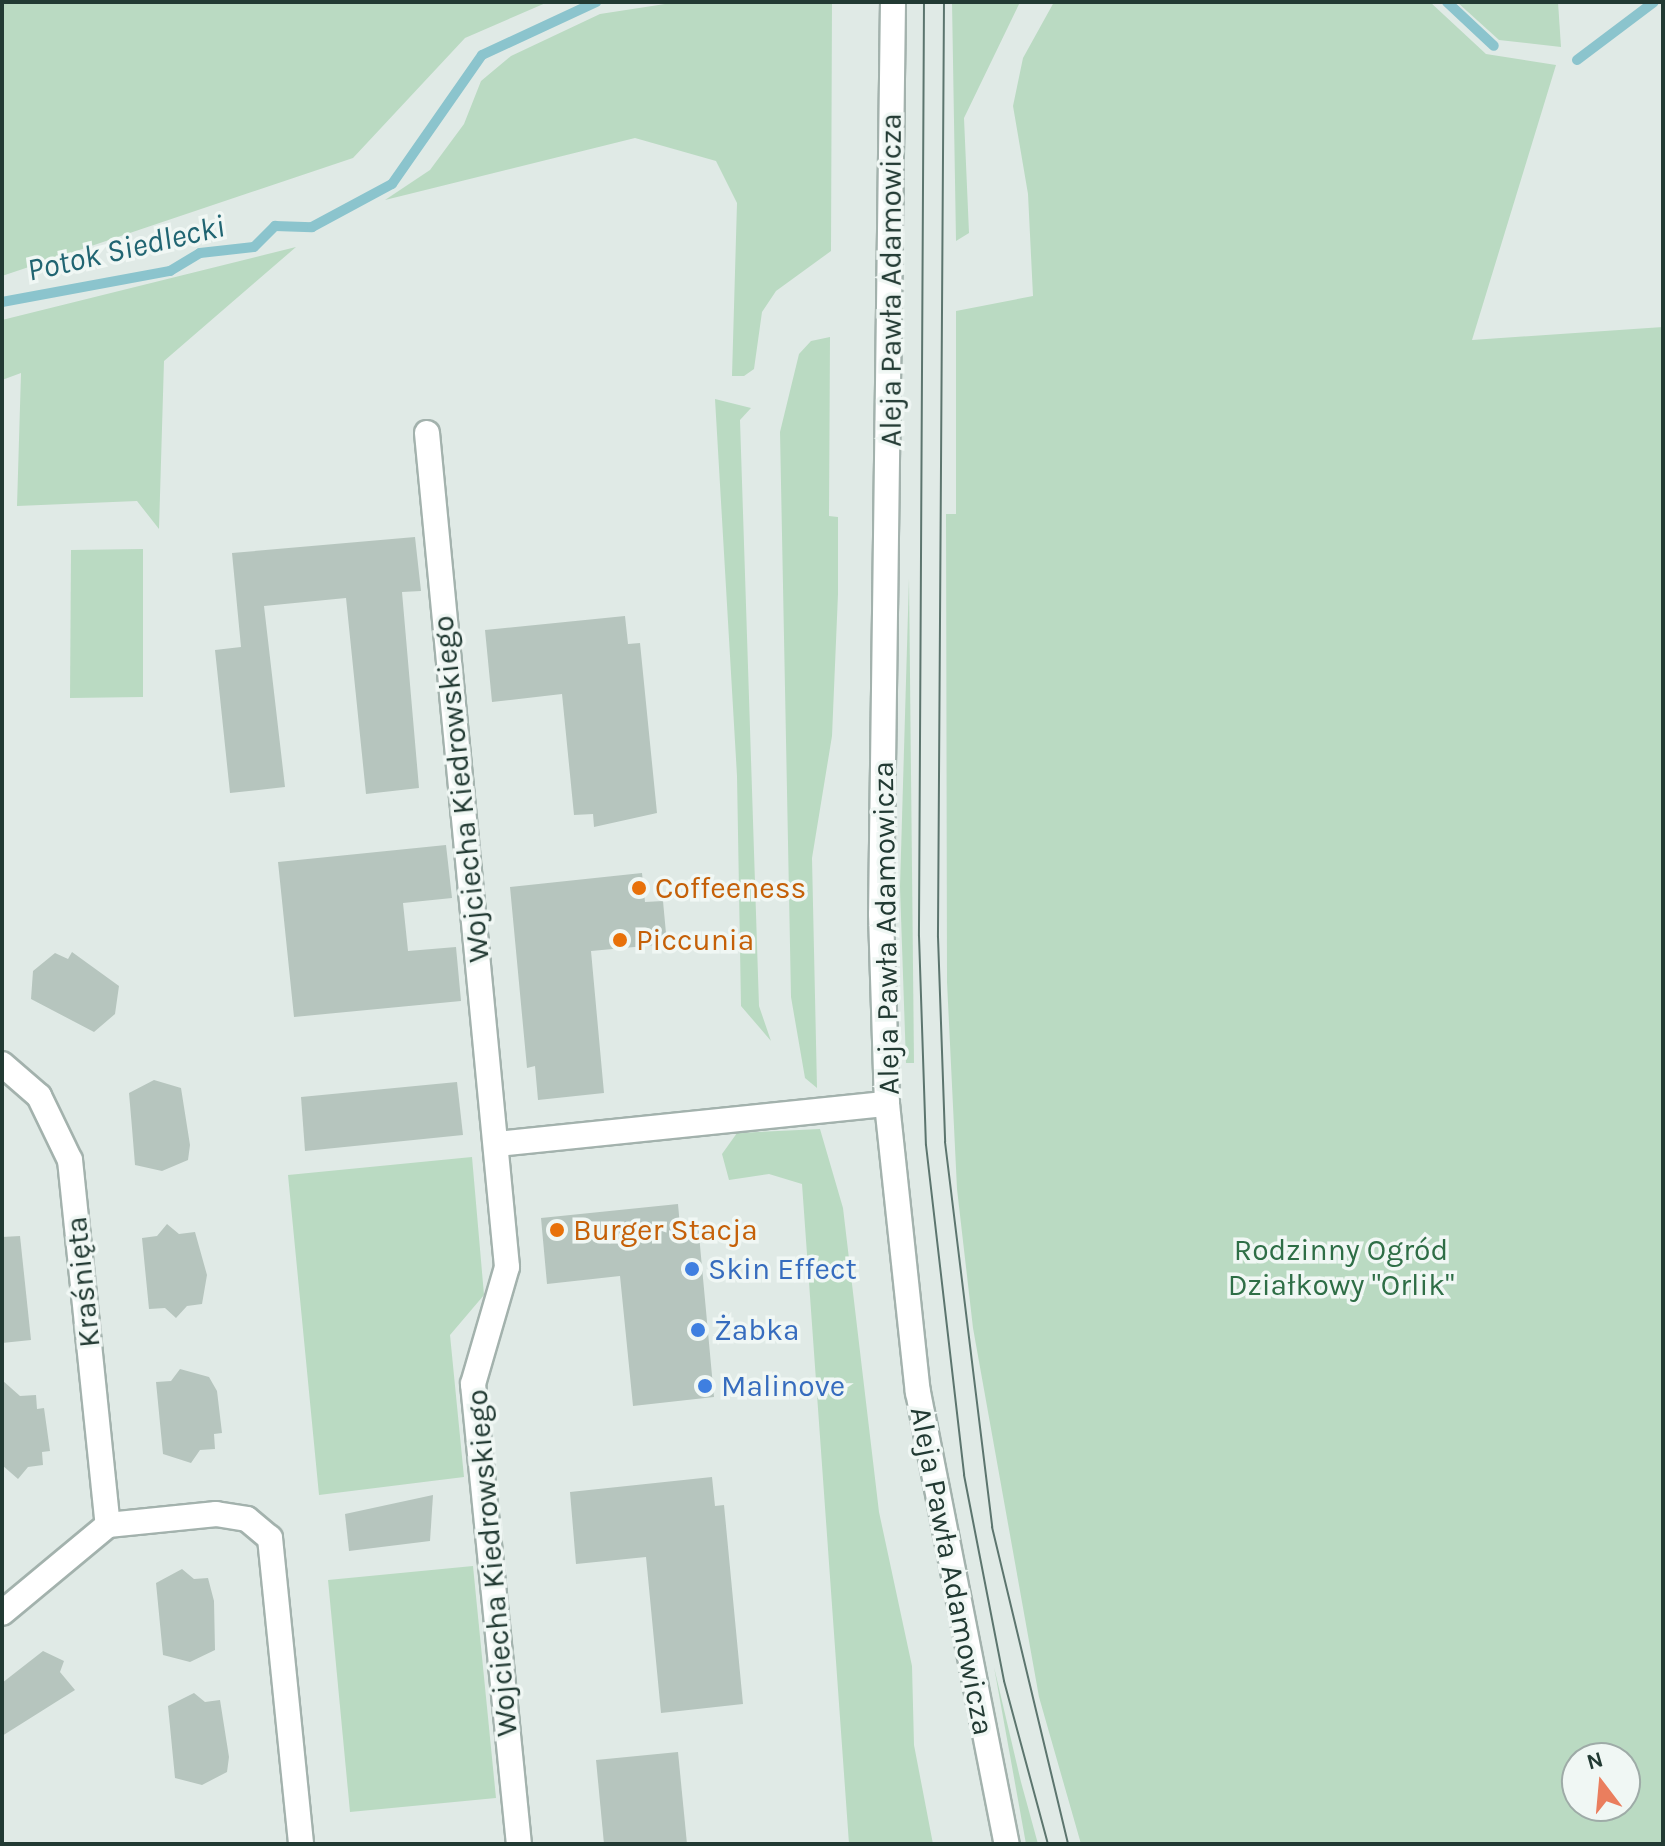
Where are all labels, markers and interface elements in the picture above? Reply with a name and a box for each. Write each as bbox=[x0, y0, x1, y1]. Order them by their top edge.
street label: Aleja Pawła Adamowicza bbox=[873, 113, 909, 447]
water label: Potok Siedlecki bbox=[23, 208, 229, 290]
street label: Wojciecha Kiedrowskiego bbox=[425, 614, 497, 964]
street label: Aleja Pawła Adamowicza bbox=[865, 761, 907, 1095]
place label: Coffeeness bbox=[655, 870, 806, 906]
marker: Coffeeness bbox=[630, 879, 648, 897]
place label: Piccunia bbox=[636, 922, 754, 958]
marker: Piccunia bbox=[611, 931, 629, 949]
place label: Burger Stacja bbox=[573, 1212, 758, 1248]
street label: Kraśnięta bbox=[58, 1215, 108, 1349]
marker: Burger Stacja bbox=[548, 1221, 566, 1239]
park label: Rodzinny Ogród Działkowy "Orlik" bbox=[1228, 1232, 1454, 1302]
place label: Skin Effect bbox=[708, 1251, 857, 1287]
marker: Skin Effect bbox=[683, 1260, 701, 1278]
place label: Żabka bbox=[714, 1312, 799, 1348]
marker: Żabka bbox=[689, 1321, 707, 1339]
place label: Malinove bbox=[721, 1368, 845, 1404]
marker: Malinove bbox=[696, 1377, 714, 1395]
street label: Wojciecha Kiedrowskiego bbox=[459, 1388, 525, 1738]
street label: Aleja Pawła Adamowicza bbox=[902, 1404, 1002, 1738]
north arrow bbox=[1561, 1742, 1641, 1822]
text: N bbox=[1584, 1746, 1606, 1776]

